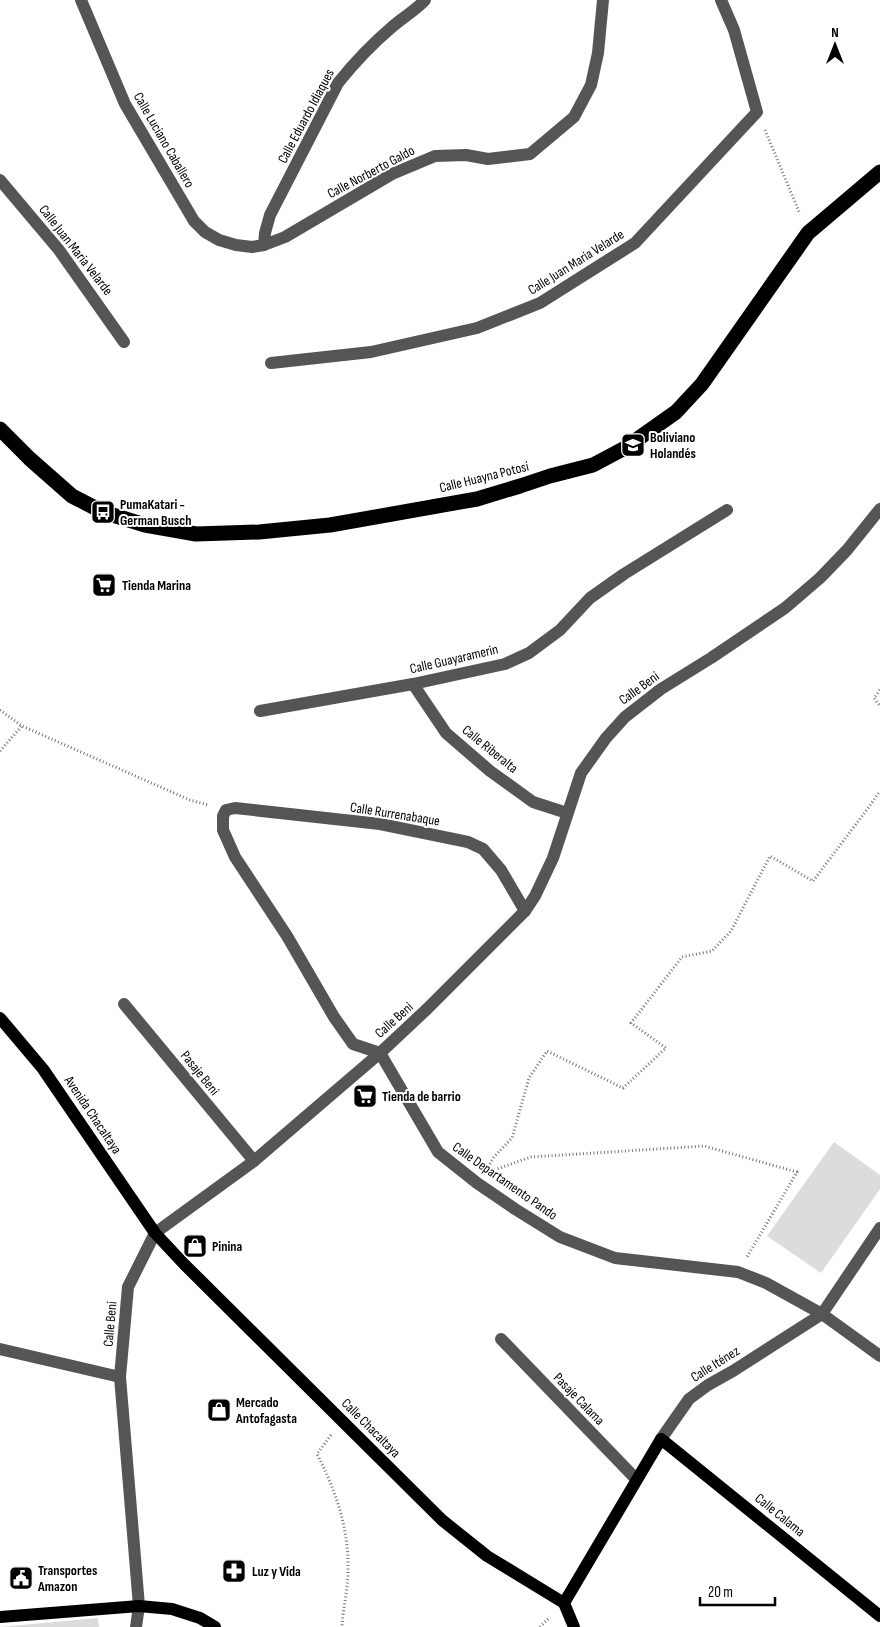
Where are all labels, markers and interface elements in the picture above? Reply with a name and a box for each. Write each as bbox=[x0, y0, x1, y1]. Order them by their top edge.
north arrow bbox=[810, 20, 860, 70]
text: N bbox=[831, 24, 839, 41]
street label: Calle Eduardo Idiaques bbox=[274, 66, 338, 166]
street label: Calle Luciano Caballero bbox=[130, 89, 198, 191]
street label: Calle Norberto Galdo bbox=[324, 142, 418, 202]
street label: Calle Juan Maria Velarde bbox=[35, 201, 117, 299]
street label: Calle Juan Maria Velarde bbox=[525, 226, 627, 298]
place label: Boliviano Holandés bbox=[650, 429, 696, 462]
school or university icon: Boliviano Holandés bbox=[620, 432, 646, 458]
street label: Calle Huayna Potosí bbox=[438, 458, 531, 496]
place label: PumaKatari - German Busch bbox=[120, 496, 191, 529]
bus stop icon: PumaKatari - German Busch bbox=[90, 499, 116, 525]
supermarket icon: Tienda Marina bbox=[91, 572, 117, 598]
place label: Tienda Marina bbox=[122, 577, 191, 594]
street label: Calle Guayaramerin bbox=[408, 641, 500, 677]
street label: Calle Beni bbox=[616, 668, 662, 708]
street label: Calle Riberalta bbox=[459, 721, 521, 777]
street label: Calle Rurrenabaque bbox=[349, 799, 441, 829]
street label: Calle Beni bbox=[371, 998, 417, 1042]
street label: Pasaje Beni bbox=[177, 1047, 223, 1099]
street label: Avenida Chacaltaya bbox=[60, 1072, 125, 1157]
supermarket icon: Tienda de barrio bbox=[352, 1083, 378, 1109]
place label: Tienda de barrio bbox=[382, 1088, 461, 1105]
street label: Calle Departamento Pando bbox=[449, 1138, 561, 1224]
shop icon: Pinina bbox=[182, 1233, 208, 1259]
place label: Pinina bbox=[212, 1238, 242, 1255]
street label: Calle Beni bbox=[100, 1301, 120, 1347]
street label: Calle Iténez bbox=[687, 1342, 743, 1386]
street label: Pasaje Calama bbox=[550, 1369, 608, 1429]
place label: Mercado Antofagasta bbox=[235, 1394, 297, 1427]
street label: Calle Chacaltaya bbox=[338, 1395, 404, 1461]
shop icon: Mercado Antofagasta bbox=[206, 1397, 232, 1423]
street label: Calle Calama bbox=[752, 1490, 808, 1540]
pharmacy icon: Luz y Vida bbox=[221, 1558, 247, 1584]
place label: Transportes Amazon bbox=[37, 1562, 97, 1595]
place label: Luz y Vida bbox=[252, 1563, 301, 1580]
public building icon: Transportes Amazon bbox=[8, 1565, 34, 1591]
scale bar bbox=[700, 1574, 775, 1606]
text: 20 m bbox=[708, 1583, 733, 1602]

